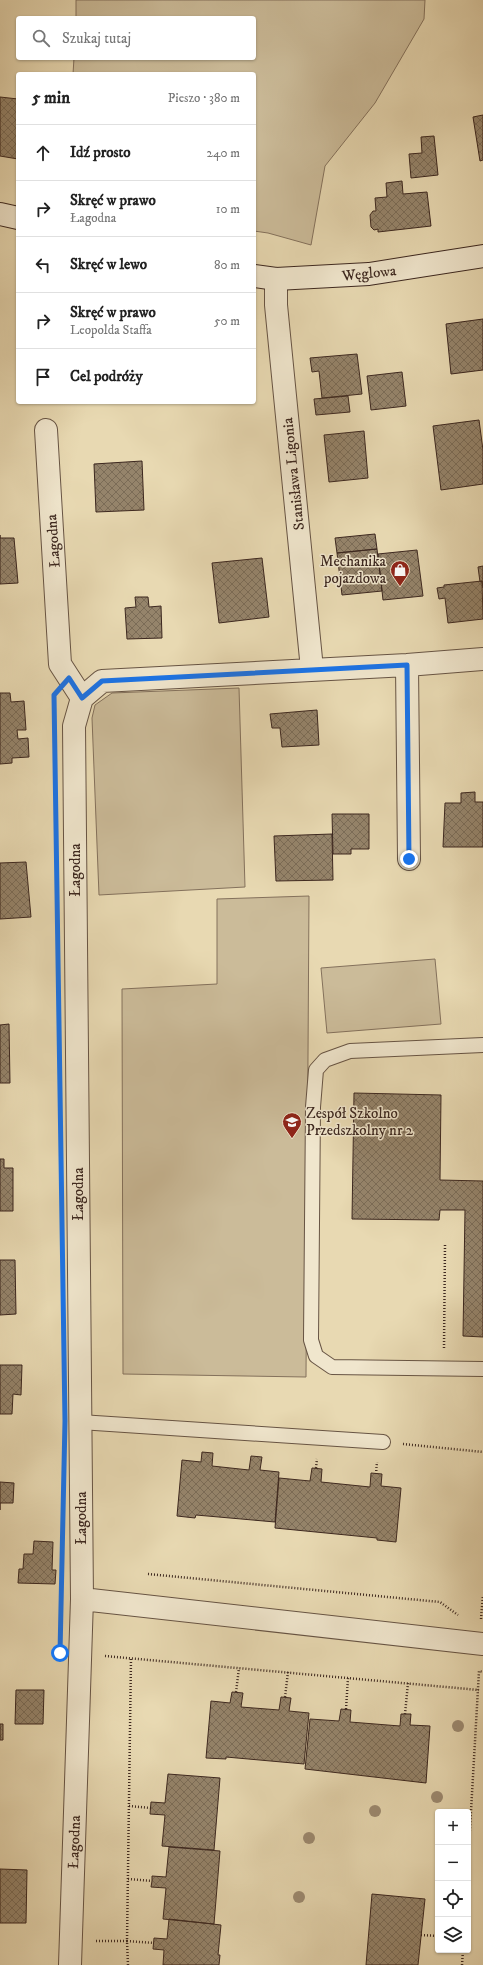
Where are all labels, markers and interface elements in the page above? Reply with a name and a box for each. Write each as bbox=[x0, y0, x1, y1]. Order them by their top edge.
search box bbox=[16, 16, 256, 60]
icon: search bbox=[30, 27, 52, 49]
text: Szukaj tutaj bbox=[62, 29, 131, 48]
text: 5 min bbox=[32, 87, 70, 109]
text: Pieszo · 380 m bbox=[168, 90, 240, 106]
icon: ahead bbox=[32, 142, 54, 164]
text: Idź prosto bbox=[70, 143, 131, 162]
text: 240 m bbox=[207, 145, 240, 161]
text: Skręć w prawo bbox=[70, 191, 156, 210]
icon: right bbox=[32, 198, 54, 220]
text: 10 m bbox=[216, 201, 240, 217]
text: Łagodna bbox=[70, 210, 116, 226]
icon: left bbox=[32, 254, 54, 276]
text: Skręć w lewo bbox=[70, 255, 147, 274]
text: 80 m bbox=[214, 257, 240, 273]
street label: Węglowa bbox=[340, 261, 398, 286]
text: Skręć w prawo bbox=[70, 303, 156, 322]
icon: right bbox=[32, 310, 54, 332]
text: 50 m bbox=[214, 313, 240, 329]
text: Leopolda Staffa bbox=[70, 322, 152, 338]
icon: arrive bbox=[32, 366, 54, 388]
text: Cel podróży bbox=[70, 367, 143, 386]
street label: Stanisława Ligonia bbox=[278, 416, 309, 531]
street label: Łagodna bbox=[42, 513, 65, 568]
place label: Mechanika pojazdowa bbox=[320, 552, 387, 588]
shop icon: Mechanika pojazdowa bbox=[389, 559, 411, 587]
street label: Łagodna bbox=[66, 843, 85, 897]
route end bbox=[400, 850, 418, 868]
place label: Zespół Szkolno Przedszkolny nr 2 bbox=[306, 1104, 414, 1140]
school or university icon: Zespół Szkolno Przedszkolny nr 2 bbox=[281, 1111, 303, 1139]
street label: Łagodna bbox=[69, 1167, 88, 1221]
street label: Łagodna bbox=[72, 1491, 91, 1545]
route start bbox=[51, 1644, 69, 1662]
map controls bbox=[435, 1809, 471, 1953]
button: + bbox=[435, 1809, 471, 1845]
street label: Łagodna bbox=[64, 1814, 85, 1869]
button: − bbox=[435, 1845, 471, 1881]
button: locate bbox=[435, 1881, 471, 1917]
button: layers bbox=[435, 1917, 471, 1953]

